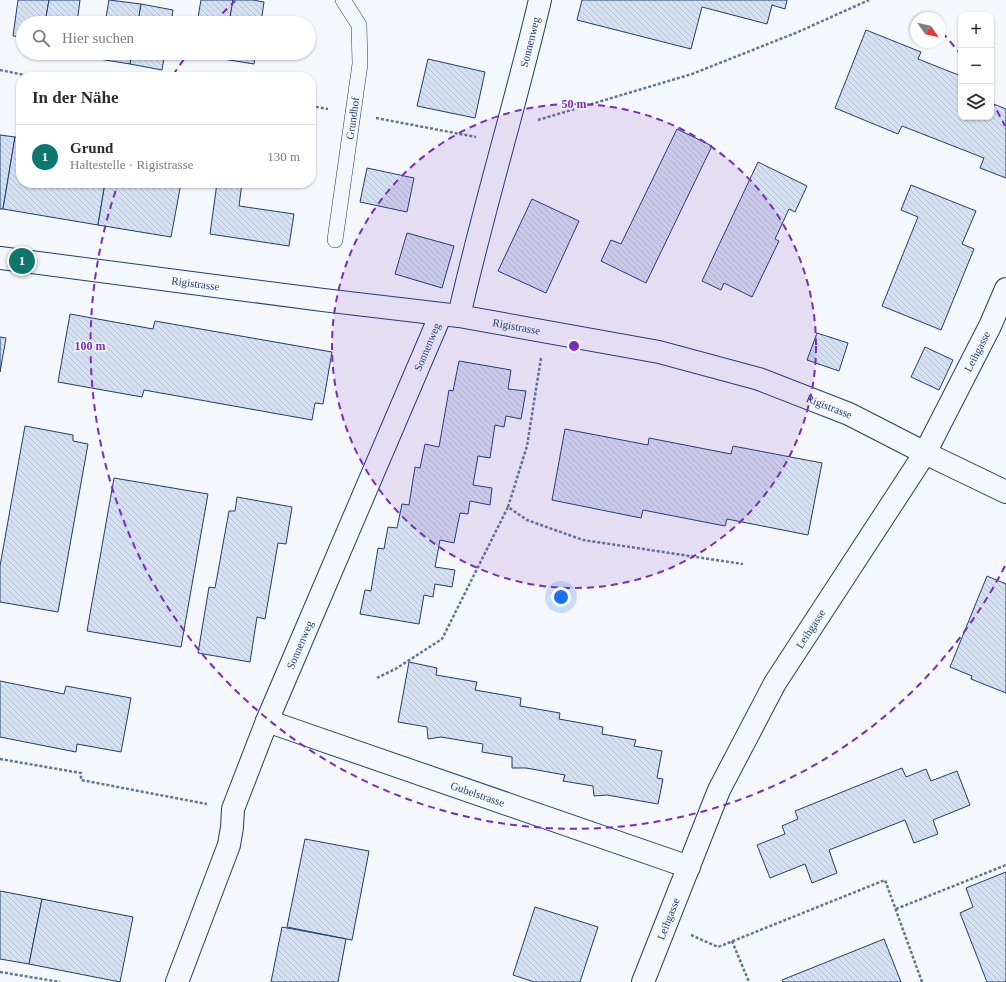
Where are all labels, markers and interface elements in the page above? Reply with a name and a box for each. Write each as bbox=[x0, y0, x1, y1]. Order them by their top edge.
north arrow bbox=[910, 12, 946, 48]
map controls bbox=[958, 12, 994, 120]
button: + bbox=[958, 12, 994, 48]
street label: Sonnenweg bbox=[518, 15, 542, 68]
search box bbox=[16, 16, 316, 60]
icon: search bbox=[30, 27, 52, 49]
text: Hier suchen bbox=[62, 30, 134, 46]
button: − bbox=[958, 48, 994, 84]
button: layers bbox=[958, 84, 994, 120]
text: In der Nähe bbox=[32, 88, 119, 107]
street label: Grundhof bbox=[343, 96, 361, 140]
text: 50 m bbox=[562, 97, 587, 111]
text: Grund bbox=[70, 140, 113, 156]
text: 1 bbox=[42, 149, 48, 164]
text: 130 m bbox=[267, 149, 300, 164]
text: Haltestelle · Rigistrasse bbox=[70, 157, 193, 172]
pin: 1 bbox=[9, 246, 35, 276]
street label: Rigistrasse bbox=[171, 274, 220, 292]
street label: Rigistrasse bbox=[492, 316, 541, 337]
street label: Sonnenweg bbox=[411, 320, 443, 373]
street label: Leihgasse bbox=[962, 329, 992, 374]
text: 100 m bbox=[75, 339, 106, 353]
centre of rings bbox=[567, 339, 581, 353]
street label: Rigistrasse bbox=[805, 392, 855, 421]
your location bbox=[551, 587, 571, 607]
street label: Leihgasse bbox=[793, 607, 827, 650]
street label: Sonnenweg bbox=[284, 618, 315, 671]
street label: Gubelstrasse bbox=[449, 779, 506, 809]
street label: Leihgasse bbox=[654, 896, 682, 941]

